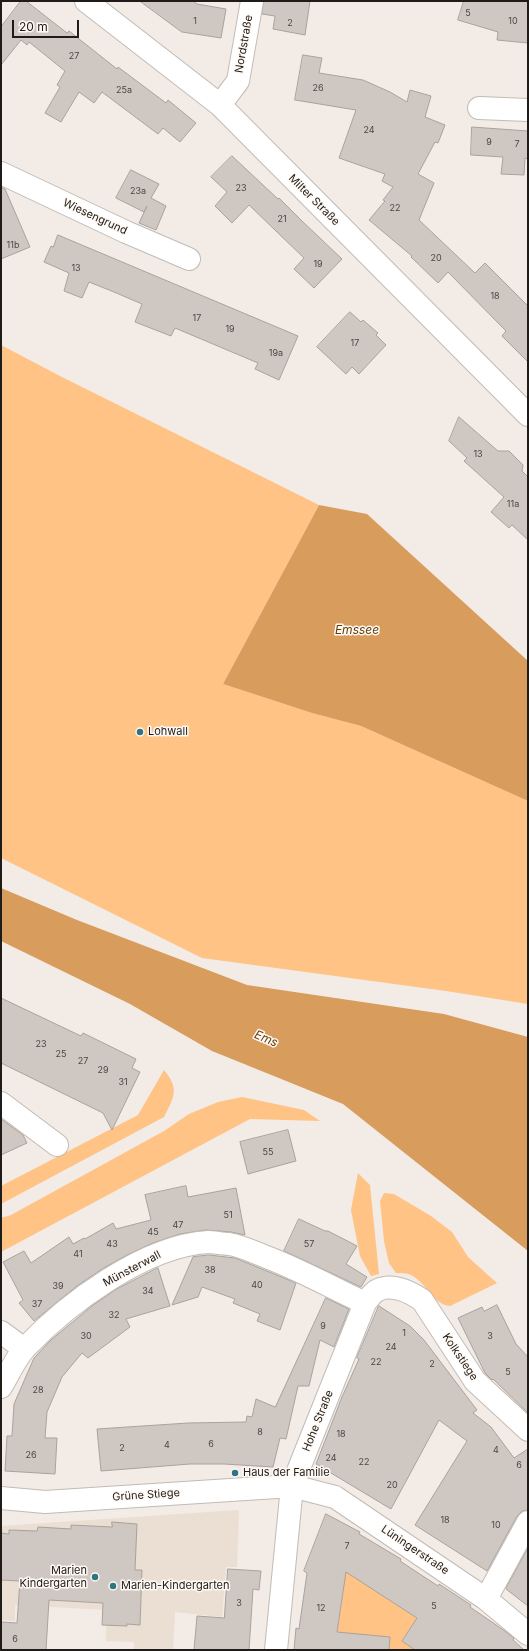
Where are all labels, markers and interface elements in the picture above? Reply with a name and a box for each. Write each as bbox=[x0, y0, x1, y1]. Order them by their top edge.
house number: 5 bbox=[465, 8, 471, 18]
scale bar bbox=[14, 12, 81, 38]
street label: Nordstraße bbox=[232, 14, 256, 74]
house number: 1 bbox=[193, 16, 197, 26]
house number: 10 bbox=[508, 16, 518, 26]
house number: 2 bbox=[287, 18, 293, 28]
text: 20 m bbox=[19, 19, 48, 34]
house number: 27 bbox=[69, 51, 79, 61]
house number: 26 bbox=[312, 83, 324, 93]
house number: 25a bbox=[116, 85, 132, 95]
house number: 24 bbox=[363, 125, 375, 135]
house number: 9 bbox=[486, 137, 492, 147]
house number: 7 bbox=[514, 139, 520, 149]
street label: Milter Straße bbox=[286, 172, 342, 228]
house number: 23 bbox=[235, 183, 247, 193]
house number: 23a bbox=[130, 186, 146, 196]
street label: Wiesengrund bbox=[61, 196, 129, 238]
house number: 22 bbox=[390, 203, 400, 213]
house number: 21 bbox=[277, 214, 287, 224]
house number: 11b bbox=[7, 240, 19, 250]
house number: 20 bbox=[430, 253, 442, 263]
house number: 19 bbox=[313, 259, 323, 269]
house number: 13 bbox=[71, 263, 81, 273]
house number: 18 bbox=[490, 291, 500, 301]
house number: 17 bbox=[193, 313, 201, 323]
house number: 19 bbox=[225, 324, 235, 334]
house number: 17 bbox=[351, 338, 359, 348]
house number: 19a bbox=[269, 348, 283, 358]
house number: 13 bbox=[473, 449, 483, 459]
house number: 11a bbox=[507, 499, 519, 509]
water label: Emssee bbox=[335, 623, 379, 637]
place label: Lohwall bbox=[148, 725, 188, 739]
marker: Lohwall bbox=[135, 727, 145, 737]
water label: Ems bbox=[252, 1028, 280, 1050]
house number: 23 bbox=[35, 1039, 47, 1049]
house number: 25 bbox=[56, 1049, 66, 1059]
house number: 27 bbox=[78, 1056, 88, 1066]
house number: 29 bbox=[97, 1065, 109, 1075]
house number: 31 bbox=[118, 1077, 128, 1087]
house number: 55 bbox=[263, 1147, 273, 1157]
house number: 51 bbox=[223, 1210, 233, 1220]
house number: 47 bbox=[173, 1220, 183, 1230]
house number: 45 bbox=[147, 1227, 159, 1237]
house number: 43 bbox=[106, 1239, 118, 1249]
house number: 57 bbox=[304, 1239, 314, 1249]
street label: Münsterwall bbox=[101, 1248, 163, 1290]
house number: 41 bbox=[73, 1249, 83, 1259]
house number: 38 bbox=[204, 1265, 216, 1275]
house number: 40 bbox=[251, 1280, 263, 1290]
house number: 39 bbox=[52, 1281, 64, 1291]
house number: 34 bbox=[142, 1286, 154, 1296]
house number: 37 bbox=[32, 1299, 42, 1309]
house number: 32 bbox=[108, 1310, 120, 1320]
house number: 9 bbox=[320, 1321, 326, 1331]
house number: 1 bbox=[402, 1328, 406, 1338]
house number: 30 bbox=[80, 1331, 92, 1341]
street label: Kolkstiege bbox=[439, 1331, 481, 1383]
house number: 3 bbox=[487, 1331, 493, 1341]
house number: 24 bbox=[385, 1342, 397, 1352]
house number: 22 bbox=[371, 1357, 381, 1367]
house number: 2 bbox=[429, 1359, 435, 1369]
house number: 5 bbox=[505, 1367, 511, 1377]
house number: 28 bbox=[32, 1385, 44, 1395]
street label: Hohe Straße bbox=[300, 1388, 336, 1454]
house number: 8 bbox=[257, 1427, 263, 1437]
house number: 18 bbox=[336, 1429, 346, 1439]
house number: 6 bbox=[208, 1439, 214, 1449]
house number: 4 bbox=[164, 1440, 170, 1450]
house number: 2 bbox=[119, 1443, 125, 1453]
house number: 4 bbox=[493, 1445, 499, 1455]
house number: 26 bbox=[25, 1450, 37, 1460]
house number: 24 bbox=[325, 1453, 337, 1463]
house number: 22 bbox=[359, 1457, 369, 1467]
house number: 6 bbox=[516, 1460, 522, 1470]
place label: Haus der Familie bbox=[243, 1466, 330, 1480]
marker: Haus der Familie bbox=[230, 1468, 240, 1478]
house number: 20 bbox=[386, 1480, 398, 1490]
street label: Grüne Stiege bbox=[112, 1486, 180, 1504]
house number: 18 bbox=[440, 1515, 450, 1525]
house number: 10 bbox=[491, 1520, 501, 1530]
street label: Lüningerstraße bbox=[379, 1523, 451, 1577]
house number: 7 bbox=[344, 1541, 350, 1551]
place label: Marien Kindergarten bbox=[20, 1564, 87, 1590]
marker: Marien Kindergarten bbox=[90, 1572, 100, 1582]
place label: Marien-Kindergarten bbox=[121, 1579, 230, 1593]
marker: Marien-Kindergarten bbox=[108, 1581, 118, 1591]
house number: 3 bbox=[236, 1598, 242, 1608]
house number: 5 bbox=[431, 1601, 437, 1611]
house number: 12 bbox=[316, 1603, 326, 1613]
house number: 6 bbox=[12, 1634, 18, 1644]

